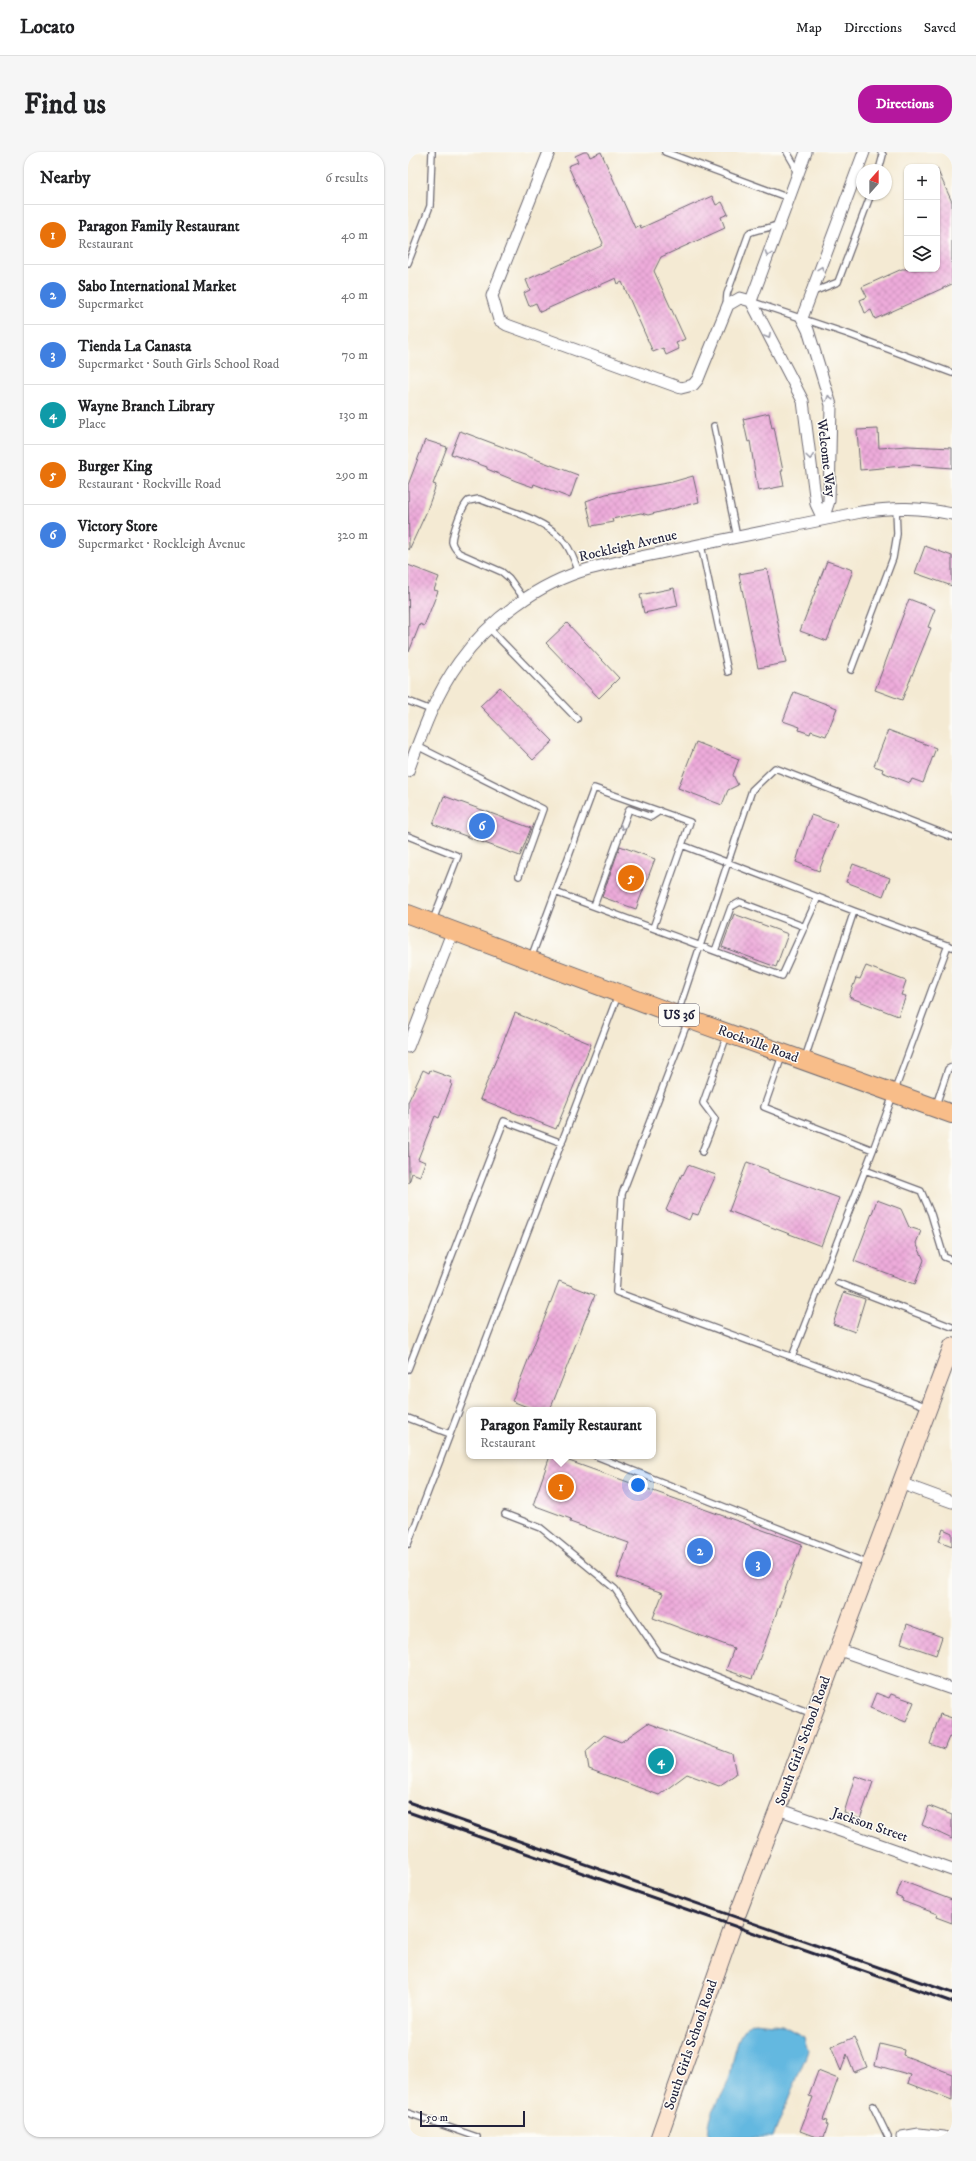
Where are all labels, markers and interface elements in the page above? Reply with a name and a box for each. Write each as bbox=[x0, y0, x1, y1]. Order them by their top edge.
text: Locato bbox=[20, 16, 75, 39]
text: Map bbox=[796, 19, 822, 37]
text: Directions bbox=[844, 19, 902, 37]
text: Saved bbox=[924, 19, 956, 37]
button: Directions bbox=[858, 85, 952, 123]
text: Find us bbox=[24, 87, 106, 122]
north arrow bbox=[856, 164, 892, 200]
map controls bbox=[904, 164, 940, 272]
button: + bbox=[904, 164, 940, 200]
text: Nearby bbox=[40, 167, 90, 189]
text: 6 results bbox=[325, 170, 368, 186]
button: − bbox=[904, 200, 940, 236]
text: Paragon Family Restaurant bbox=[78, 217, 240, 236]
text: 1 bbox=[51, 227, 55, 243]
text: 40 m bbox=[341, 227, 368, 243]
text: Restaurant bbox=[78, 236, 134, 252]
button: layers bbox=[904, 236, 940, 272]
one-way arrow bbox=[764, 251, 773, 258]
one-way arrow bbox=[816, 265, 824, 272]
text: Sabo International Market bbox=[78, 277, 236, 296]
text: 2 bbox=[50, 287, 56, 303]
text: 40 m bbox=[341, 287, 368, 303]
text: Supermarket bbox=[78, 296, 144, 312]
one-way arrow bbox=[763, 332, 771, 339]
text: Tienda La Canasta bbox=[78, 337, 191, 356]
text: 3 bbox=[51, 347, 55, 363]
text: 70 m bbox=[342, 347, 368, 363]
text: Supermarket · South Girls School Road bbox=[78, 356, 279, 372]
one-way arrow bbox=[825, 394, 834, 401]
text: Wayne Branch Library bbox=[78, 397, 214, 416]
text: 4 bbox=[49, 407, 57, 423]
text: 130 m bbox=[339, 407, 368, 423]
text: Place bbox=[78, 416, 106, 432]
street label: Welcome Way bbox=[812, 417, 840, 499]
one-way arrow bbox=[805, 454, 814, 460]
text: Burger King bbox=[78, 457, 152, 476]
text: 5 bbox=[50, 467, 56, 483]
text: 290 m bbox=[336, 467, 368, 483]
text: Restaurant · Rockville Road bbox=[78, 476, 221, 492]
text: Victory Store bbox=[78, 517, 157, 536]
street label: Rockleigh Avenue bbox=[577, 526, 679, 566]
text: 6 bbox=[50, 527, 56, 543]
text: 320 m bbox=[337, 527, 368, 543]
text: Supermarket · Rockleigh Avenue bbox=[78, 536, 245, 552]
pin: 6 bbox=[469, 811, 495, 841]
one-way arrow bbox=[619, 823, 627, 830]
pin: 5 bbox=[618, 863, 644, 893]
road number: US 36 bbox=[659, 1004, 699, 1026]
street label: Rockville Road bbox=[715, 1021, 801, 1067]
popup bbox=[466, 1407, 656, 1459]
text: Paragon Family Restaurant bbox=[480, 1416, 642, 1435]
text: Restaurant bbox=[480, 1435, 536, 1451]
pin: 1 bbox=[548, 1472, 574, 1502]
your location bbox=[628, 1475, 648, 1495]
pin: 2 bbox=[687, 1536, 713, 1566]
pin: 3 bbox=[745, 1549, 771, 1579]
street label: South Girls School Road bbox=[771, 1674, 835, 1808]
pin: 4 bbox=[648, 1746, 674, 1776]
street label: Jackson Street bbox=[828, 1803, 911, 1847]
street label: South Girls School Road bbox=[660, 1977, 722, 2112]
scale bar bbox=[420, 2109, 525, 2128]
text: 50 m bbox=[426, 2111, 448, 2125]

